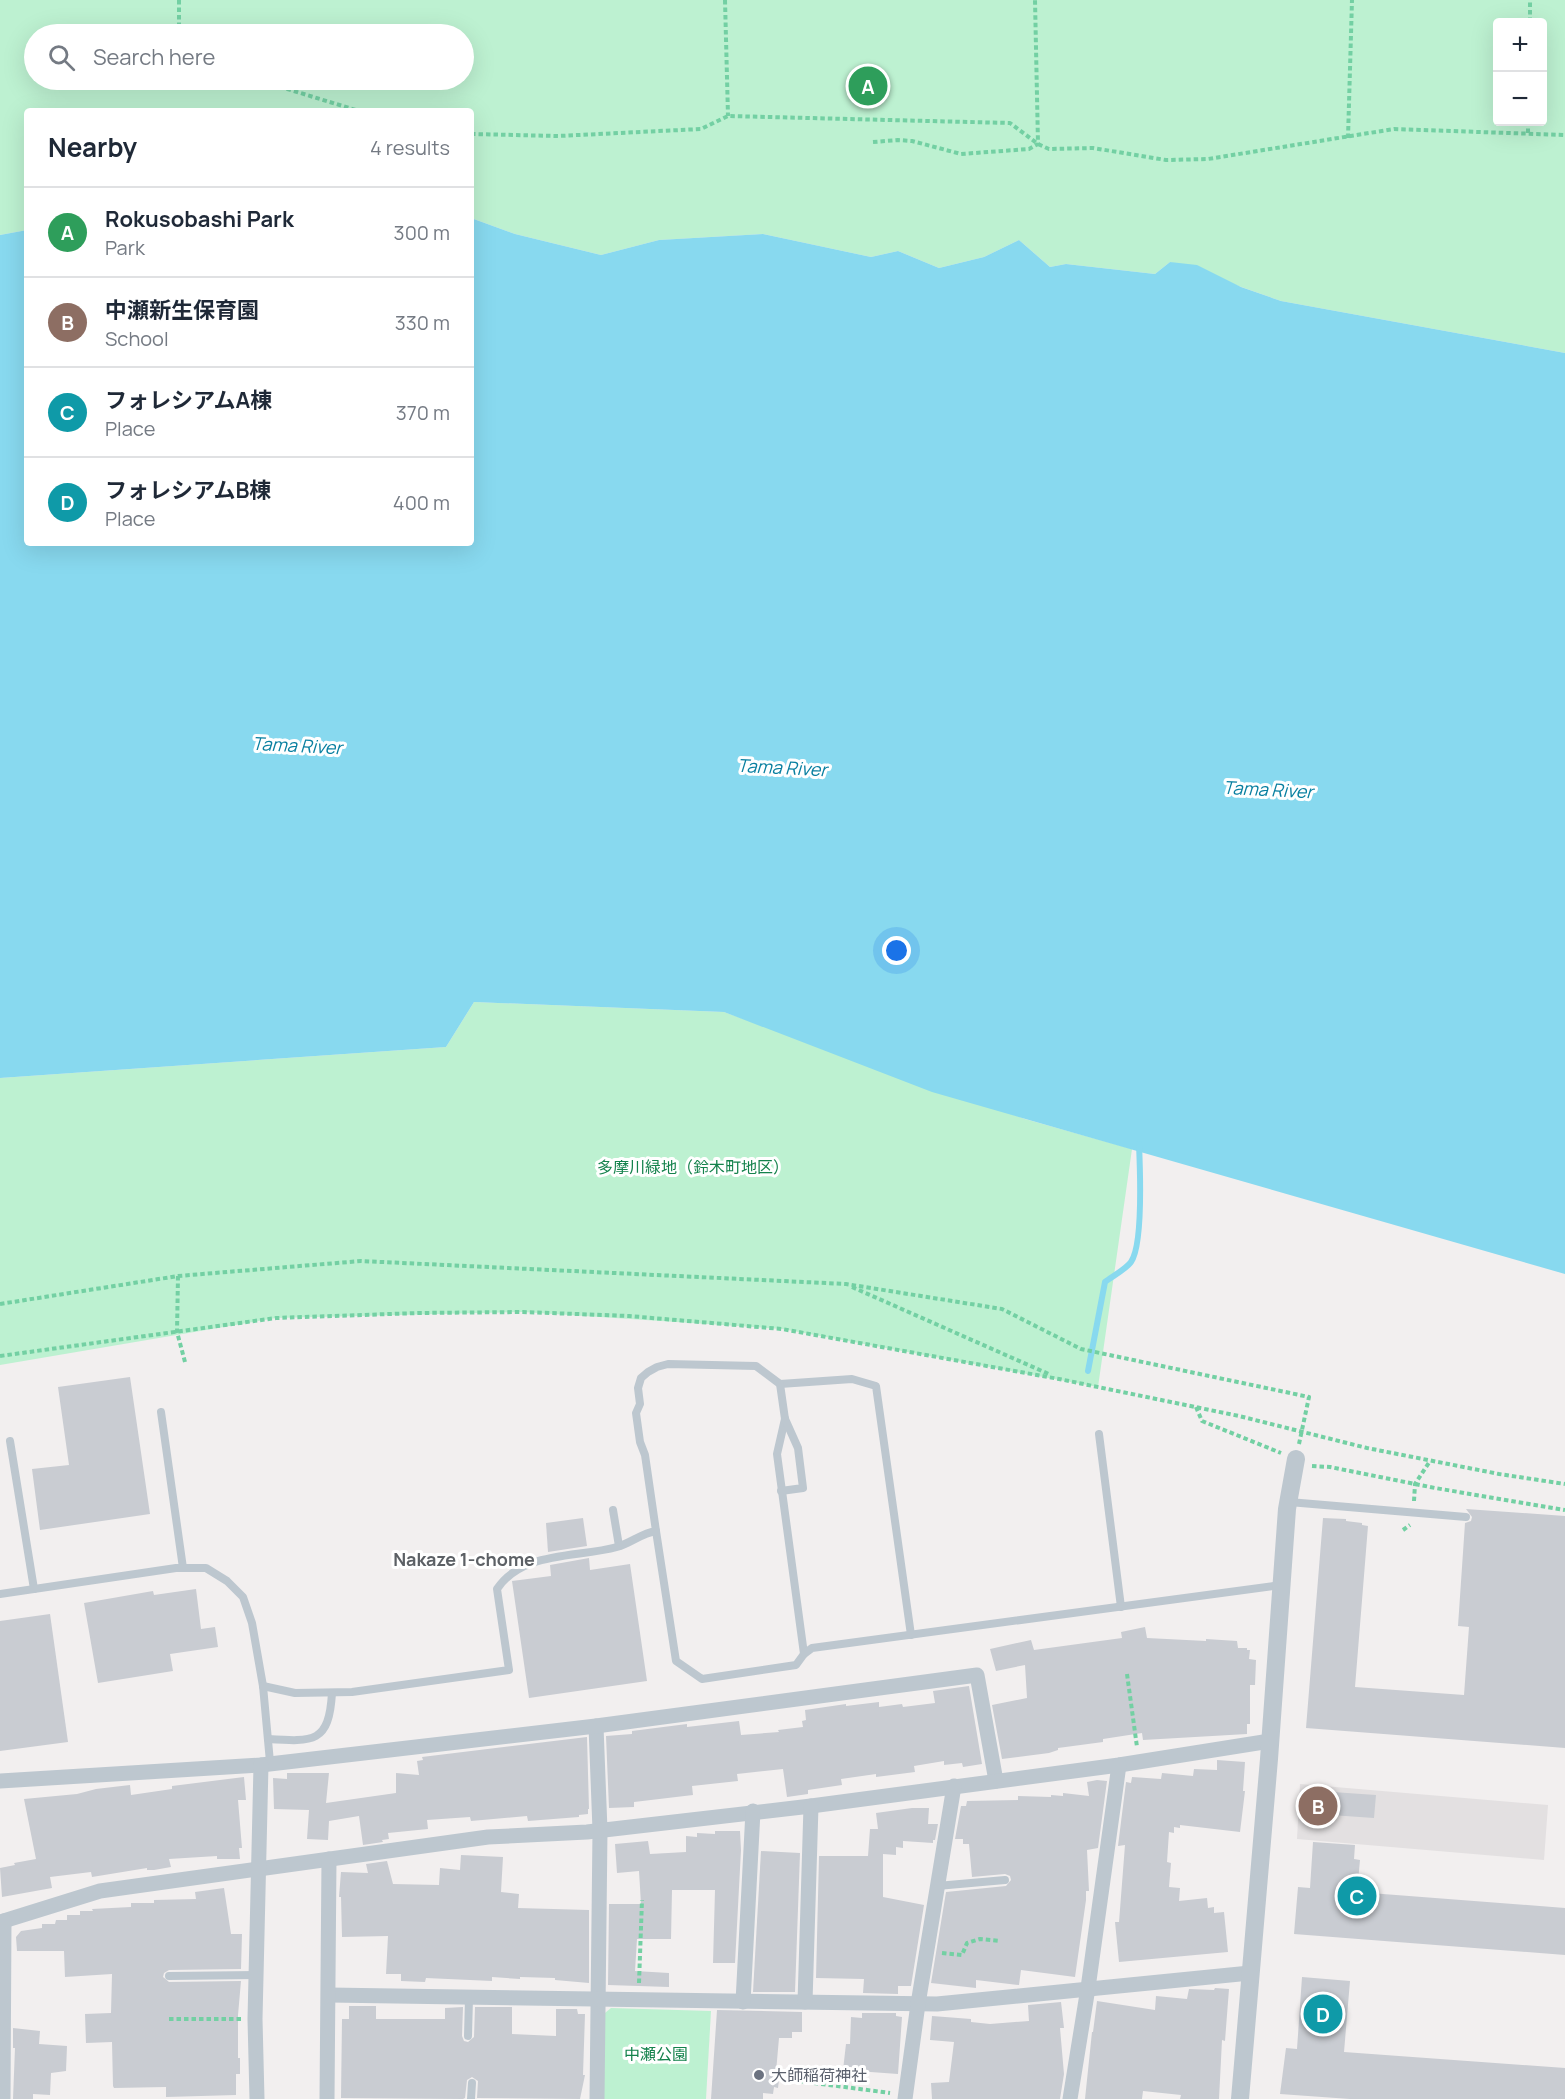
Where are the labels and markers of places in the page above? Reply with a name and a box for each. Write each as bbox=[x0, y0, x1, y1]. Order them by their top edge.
pin: A bbox=[848, 64, 888, 109]
pin: B bbox=[1298, 1784, 1338, 1828]
pin: C bbox=[1338, 1874, 1376, 1918]
pin: D bbox=[1304, 1992, 1342, 2036]
place label: 大師稲荷神社 bbox=[771, 2064, 867, 2086]
marker: 大師稲荷神社 bbox=[752, 2068, 766, 2082]

